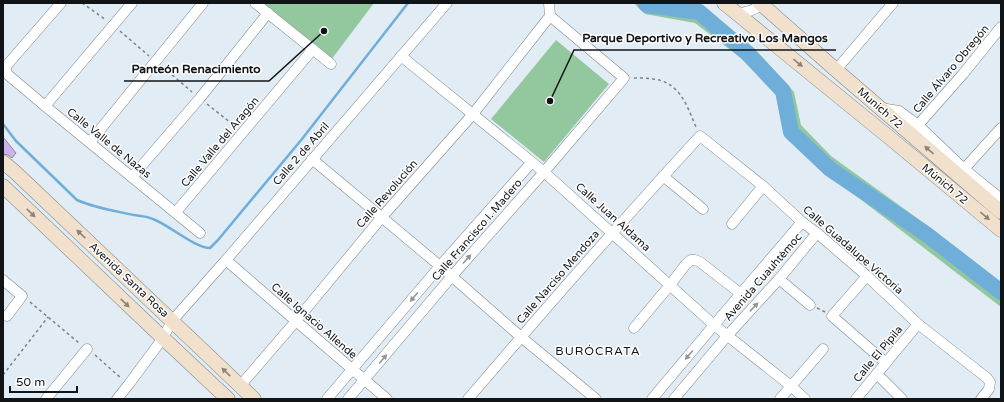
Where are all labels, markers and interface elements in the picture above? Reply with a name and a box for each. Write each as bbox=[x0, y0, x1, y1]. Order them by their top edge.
street label: Calle Álvaro Obregón bbox=[910, 22, 992, 116]
callout: Parque Deportivo y Recreativo Los Mangos bbox=[574, 26, 836, 50]
text: Parque Deportivo y Recreativo Los Mangos bbox=[582, 31, 828, 46]
callout: Panteón Renacimiento bbox=[124, 57, 269, 81]
one-way arrow bbox=[792, 59, 803, 68]
text: Panteón Renacimiento bbox=[131, 62, 261, 76]
street label: Munich 72 bbox=[855, 85, 905, 131]
street label: Calle Valle del Aragón bbox=[178, 94, 262, 190]
street label: Calle Valle de Nazas bbox=[64, 105, 154, 181]
street label: Calle 2 de Abril bbox=[270, 120, 332, 188]
one-way arrow bbox=[924, 146, 934, 155]
street label: Calle Revolución bbox=[354, 157, 420, 231]
street label: Múnich 72 bbox=[919, 161, 971, 207]
street label: Calle Francisco I. Madero bbox=[429, 176, 525, 284]
street label: Calle Juan Aldama bbox=[573, 180, 653, 254]
street label: Calle Guadalupe Victoria bbox=[800, 203, 906, 297]
one-way arrow bbox=[26, 208, 36, 218]
one-way arrow bbox=[979, 212, 990, 221]
street label: Calle Narciso Mendoza bbox=[514, 228, 602, 326]
one-way arrow bbox=[76, 229, 86, 239]
street label: Avenida Cuauhtèmoc bbox=[721, 230, 805, 323]
street label: Avenida Santa Rosa bbox=[87, 240, 171, 320]
one-way arrow bbox=[462, 254, 471, 265]
street label: Calle Ignacio Allende bbox=[269, 280, 359, 362]
one-way arrow bbox=[409, 291, 418, 302]
one-way arrow bbox=[120, 298, 130, 308]
one-way arrow bbox=[749, 302, 758, 312]
street label: Calle El Pipila bbox=[851, 323, 905, 385]
district label: BURÓCRATA bbox=[555, 344, 641, 358]
one-way arrow bbox=[685, 349, 694, 360]
one-way arrow bbox=[378, 353, 387, 364]
one-way arrow bbox=[221, 367, 231, 377]
scale bar bbox=[10, 368, 77, 394]
text: 50 m bbox=[16, 375, 45, 389]

